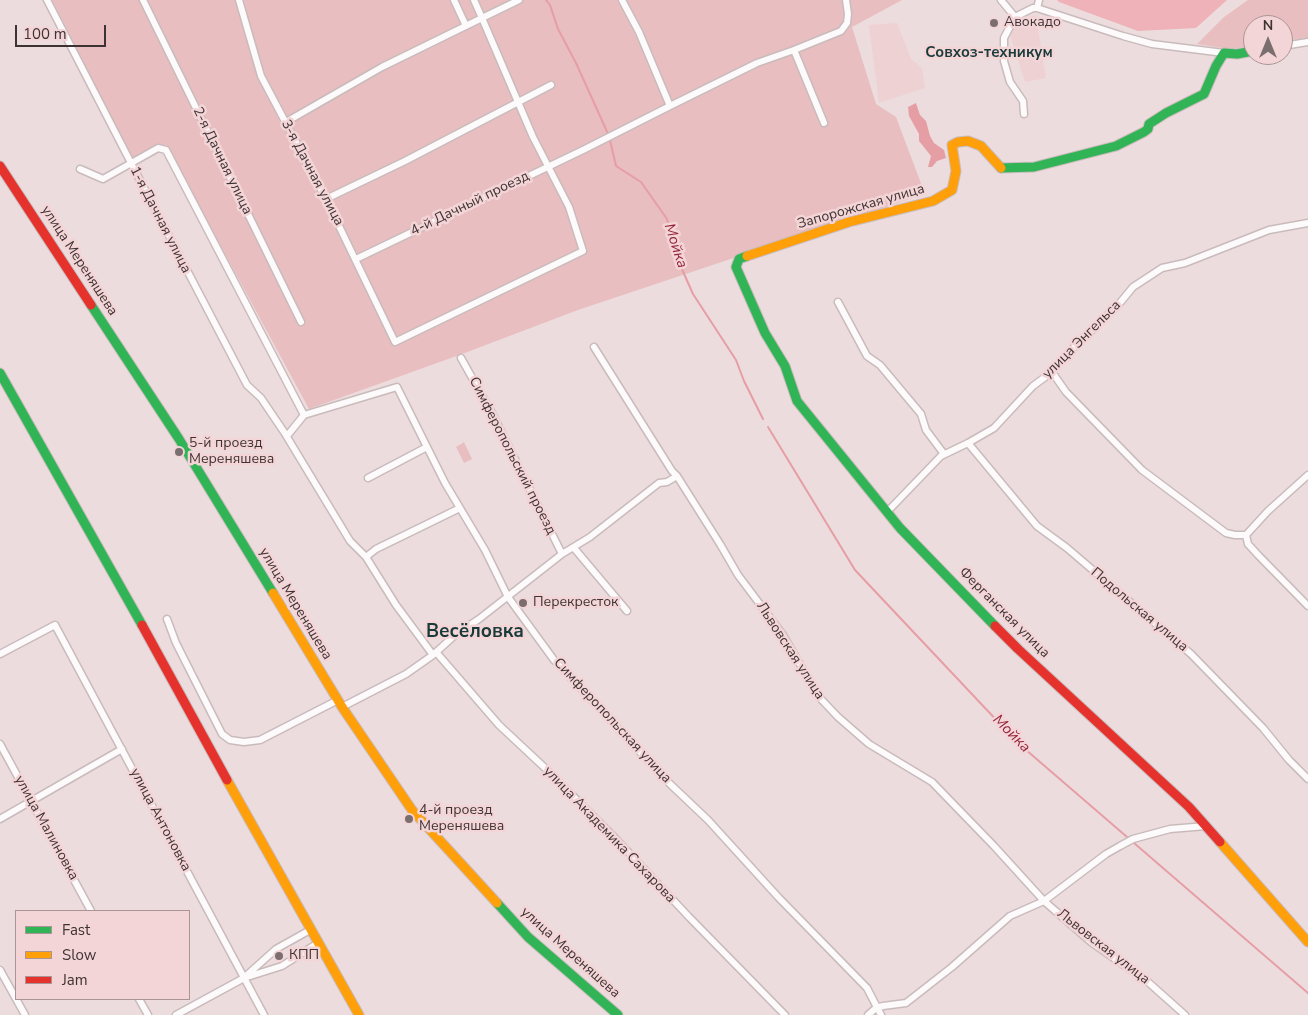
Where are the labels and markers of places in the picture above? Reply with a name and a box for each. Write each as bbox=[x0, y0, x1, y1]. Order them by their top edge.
place label: Авокадо bbox=[1004, 15, 1061, 31]
marker: Авокадо bbox=[988, 17, 1000, 29]
place label: 5-й проезд Мереняшева bbox=[189, 436, 274, 468]
marker: 5-й проезд Мереняшева bbox=[173, 446, 185, 458]
place label: Перекресток bbox=[533, 595, 618, 611]
marker: Перекресток bbox=[517, 597, 529, 609]
place label: 4-й проезд Мереняшева bbox=[419, 803, 504, 836]
marker: 4-й проезд Мереняшева bbox=[403, 813, 415, 825]
place label: КПП bbox=[289, 948, 319, 964]
marker: КПП bbox=[273, 950, 285, 962]

